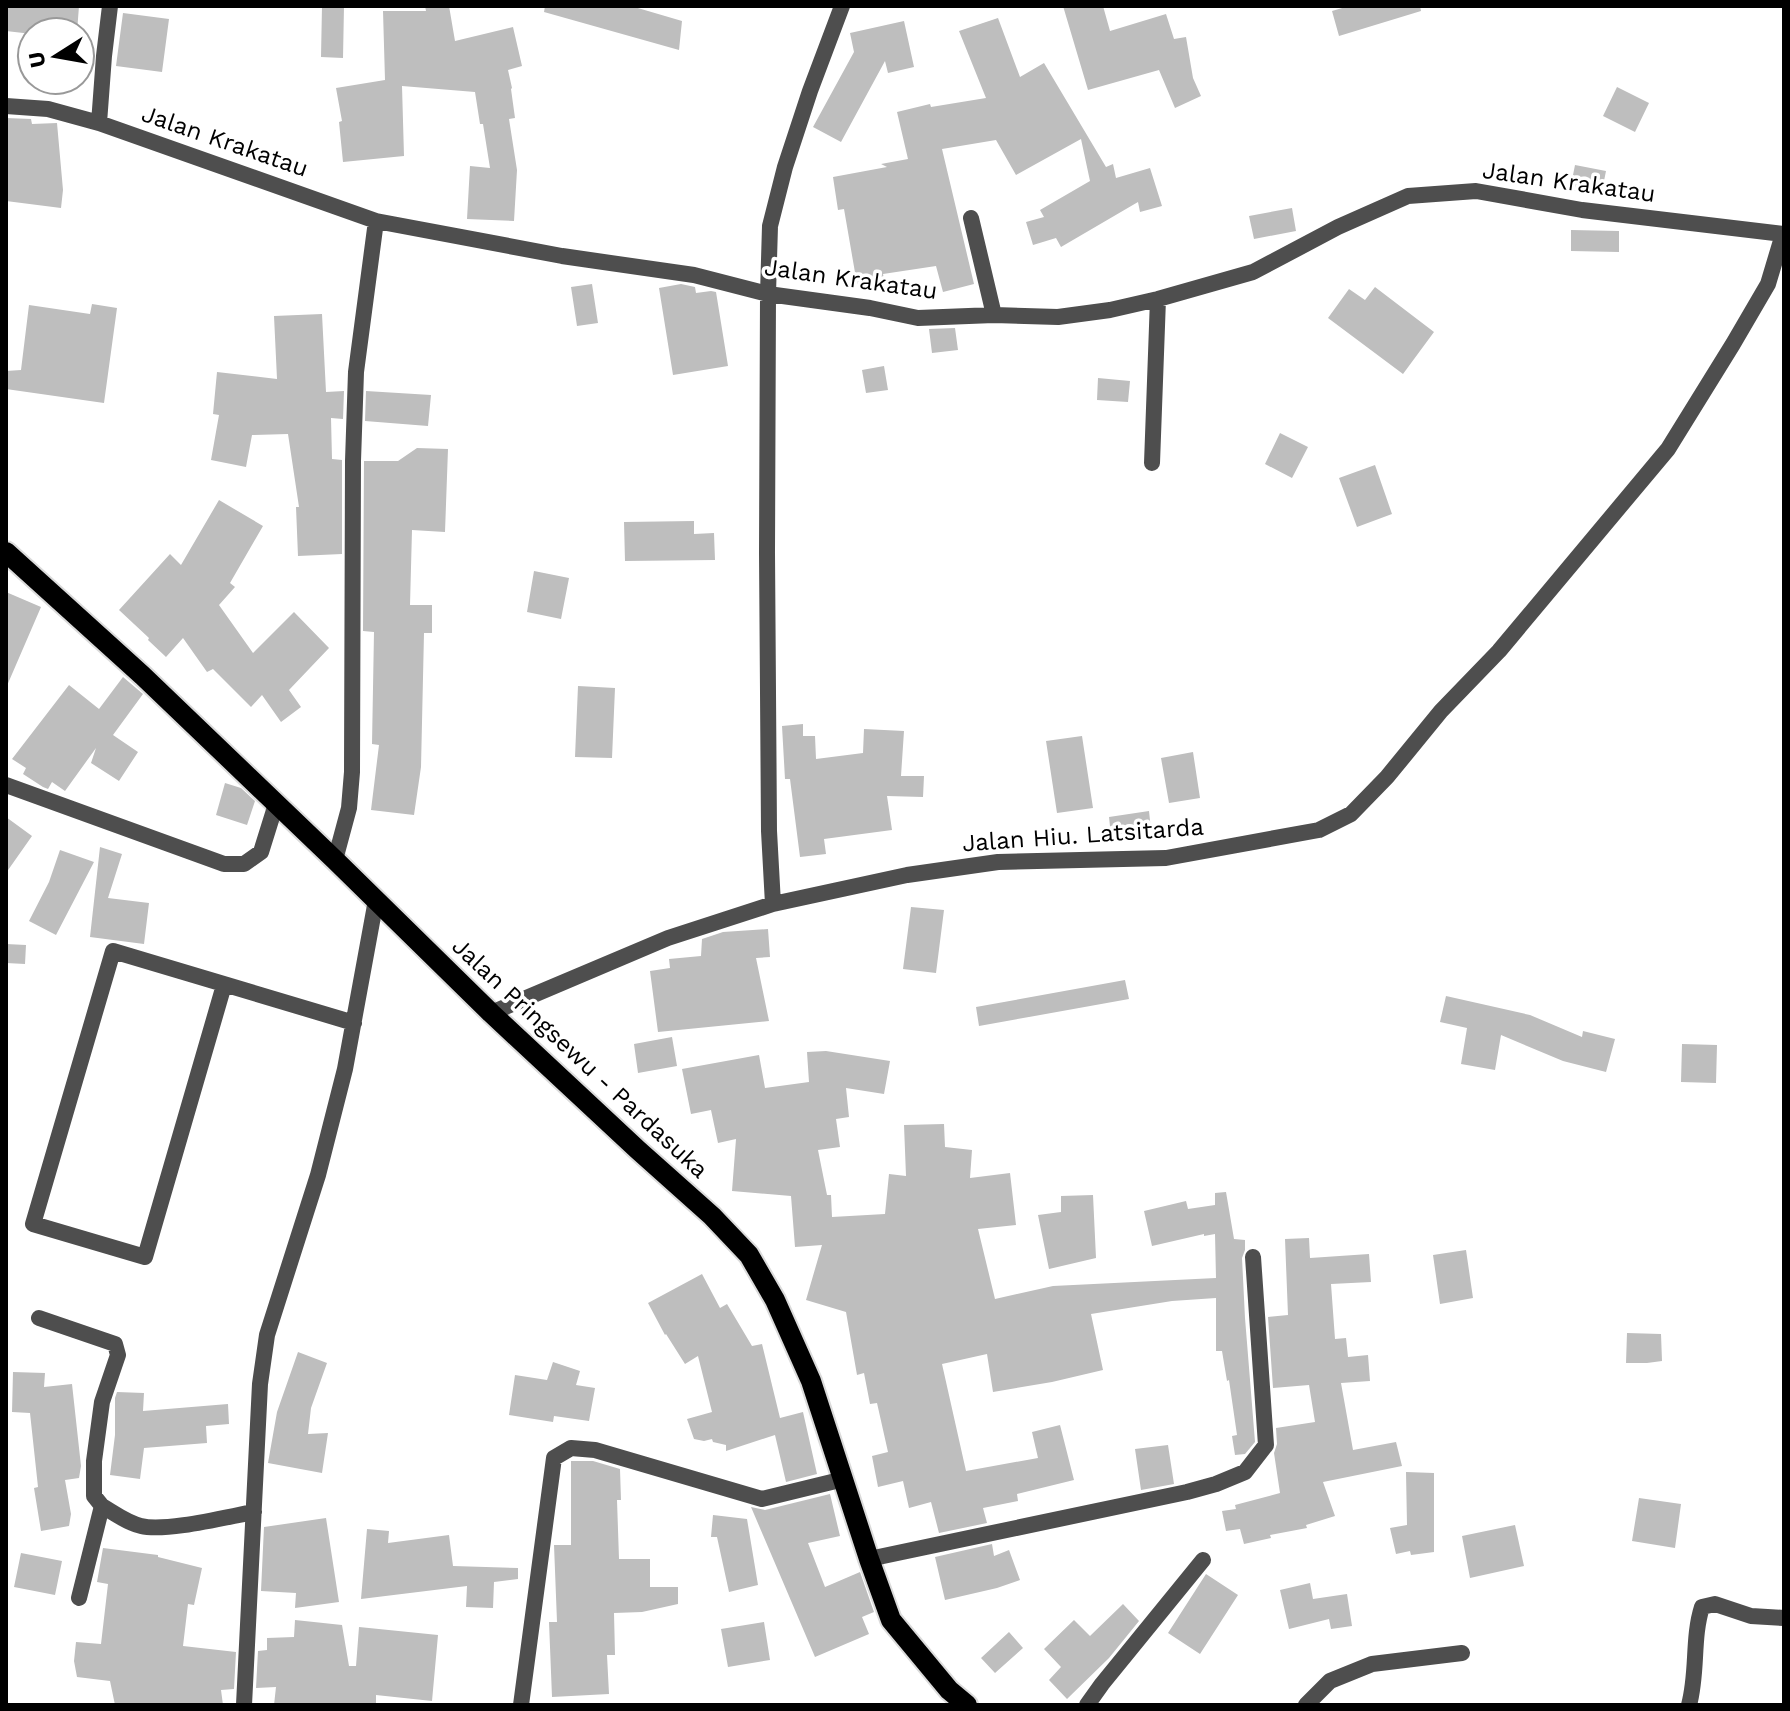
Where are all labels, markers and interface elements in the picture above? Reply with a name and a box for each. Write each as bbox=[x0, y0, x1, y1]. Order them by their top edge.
north arrow bbox=[16, 16, 96, 96]
text: U bbox=[23, 50, 51, 70]
street label: Jalan Krakatau bbox=[138, 99, 312, 183]
street label: Jalan Krakatau bbox=[1481, 156, 1657, 208]
street label: Jalan Krakatau bbox=[763, 253, 939, 305]
street label: Jalan Hiu. Latsitarda bbox=[961, 813, 1205, 857]
street label: Jalan Pringsewu - Pardasuka bbox=[446, 932, 714, 1184]

